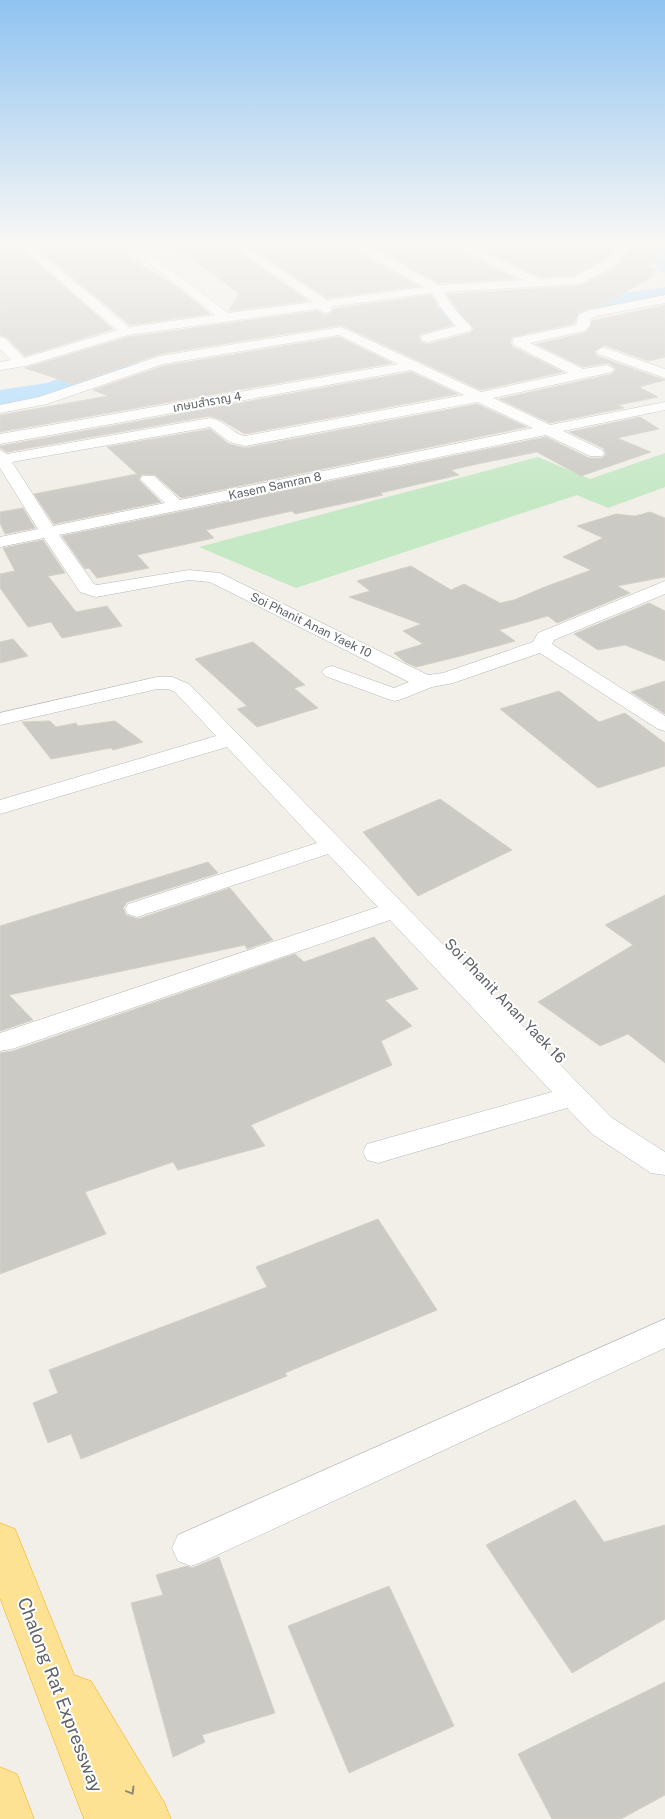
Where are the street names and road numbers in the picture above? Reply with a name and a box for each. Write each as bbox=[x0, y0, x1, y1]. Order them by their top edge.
street label: เกษมสำราญ 4 bbox=[172, 389, 243, 415]
street label: Kasem Samran 8 bbox=[227, 469, 323, 503]
street label: Soi Phanit Anan Yaek 10 bbox=[248, 590, 374, 660]
street label: Soi Phanit Anan Yaek 16 bbox=[441, 935, 569, 1066]
street label: Chalong Rat Expressway bbox=[14, 1594, 107, 1796]

